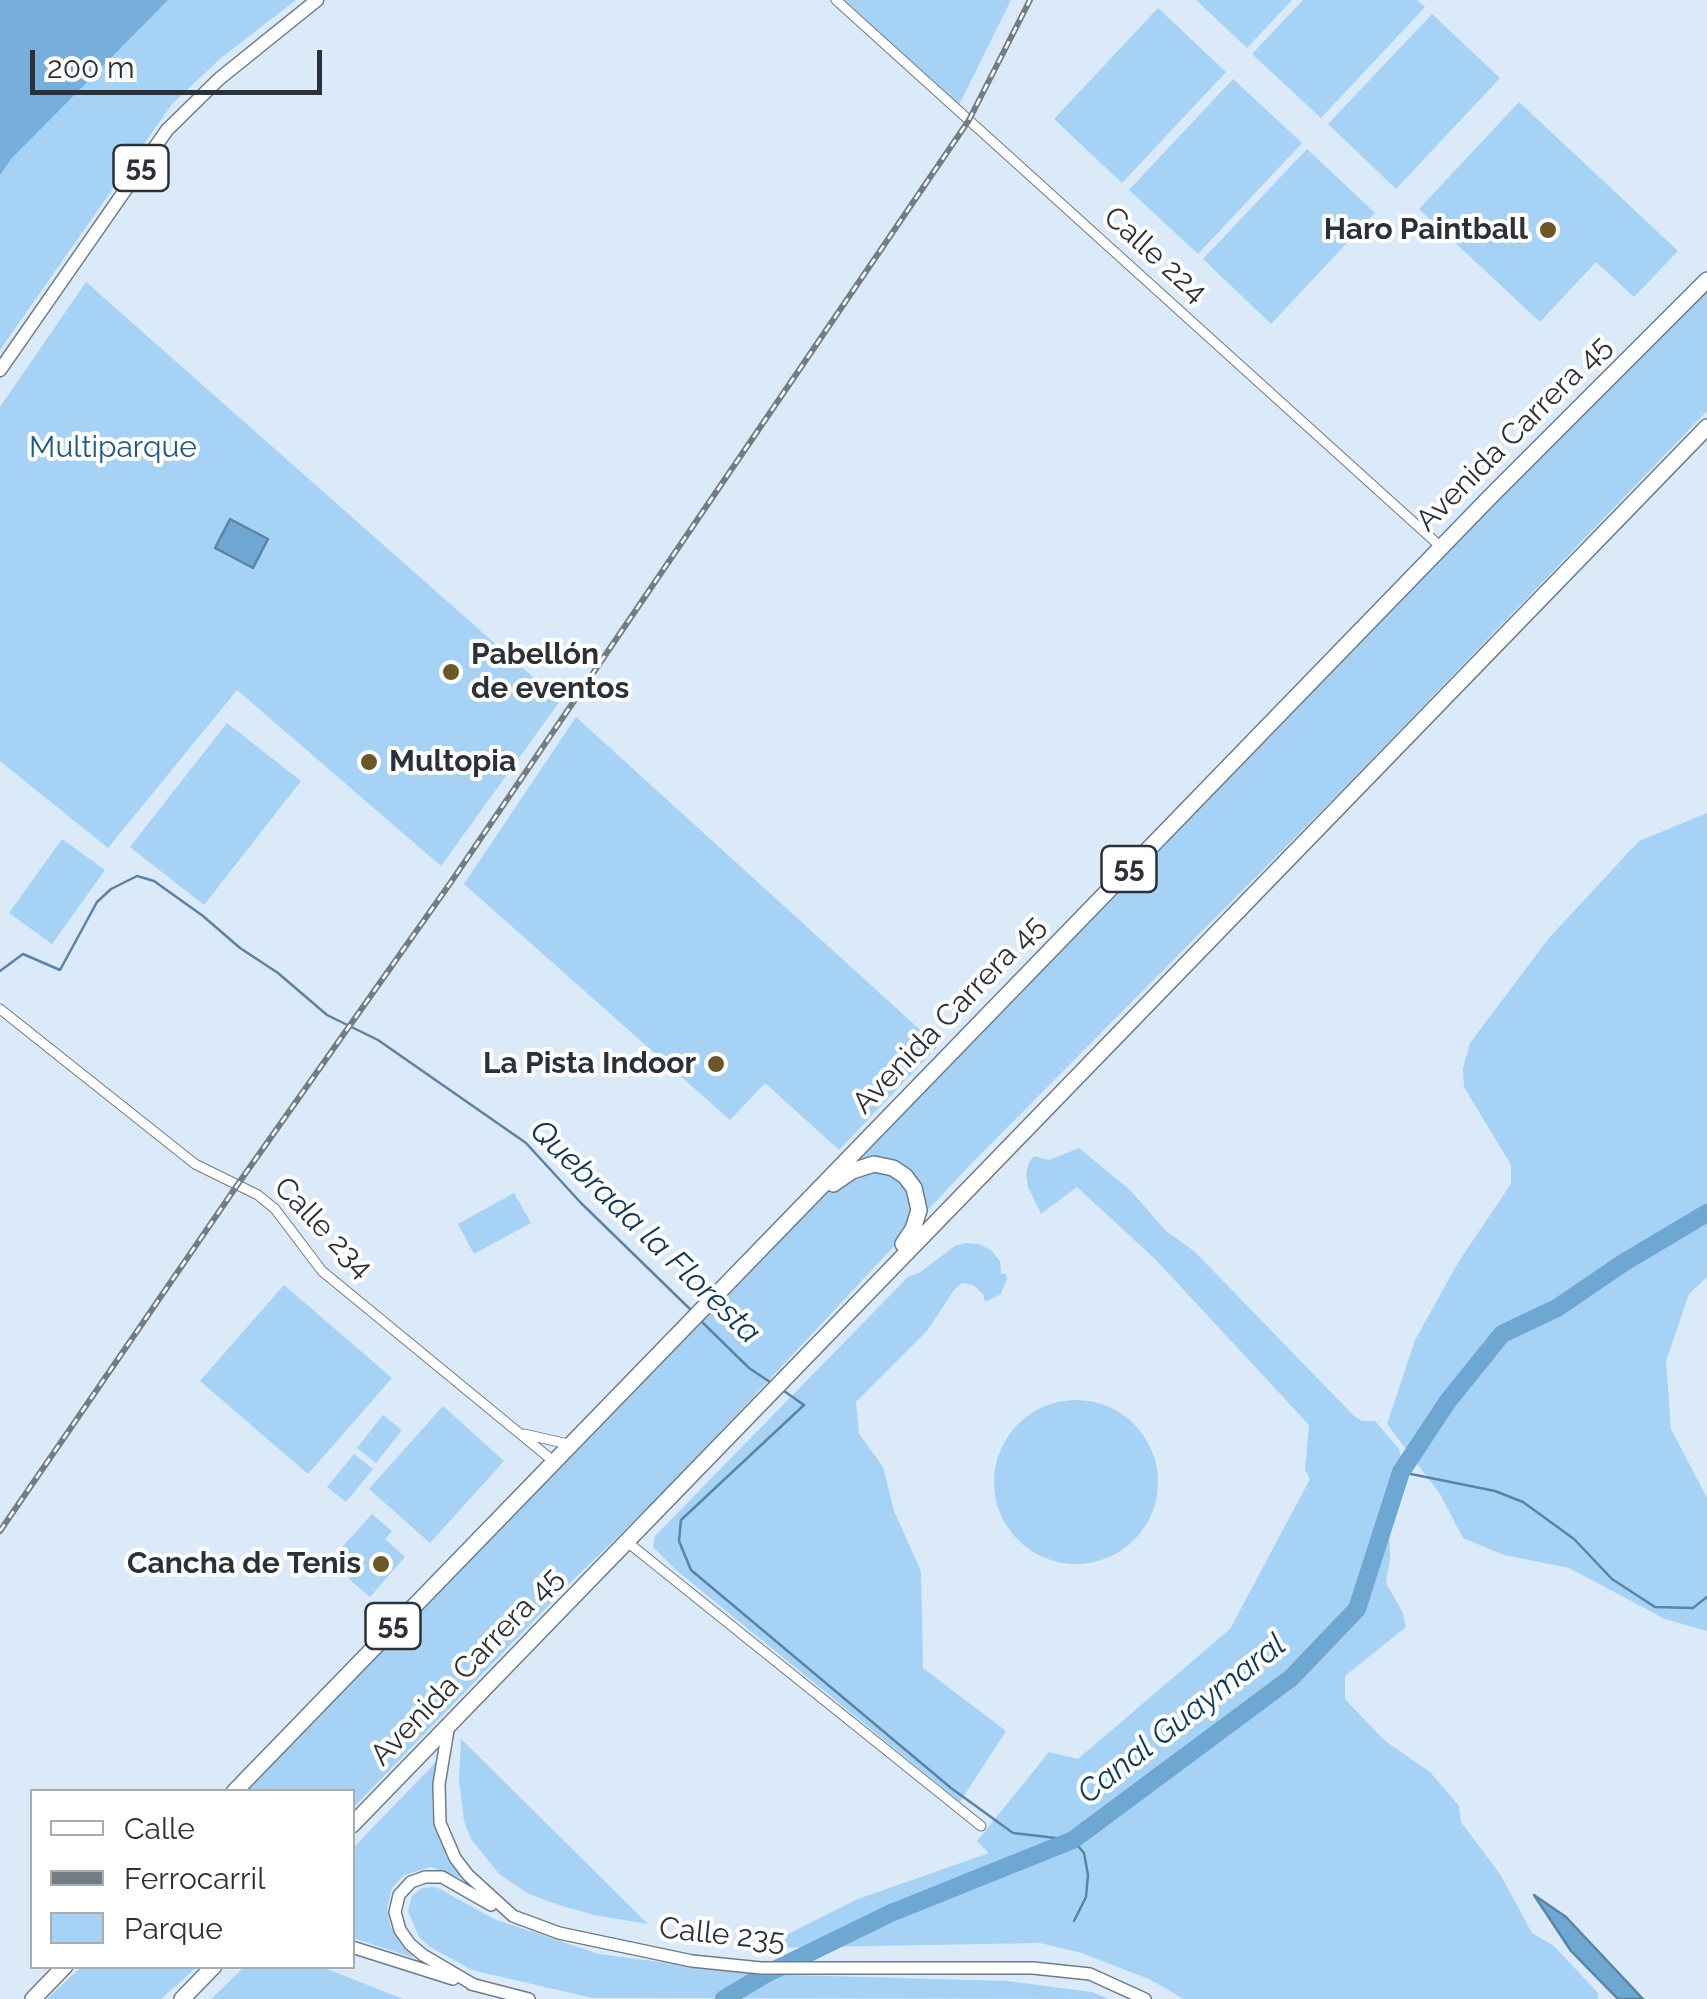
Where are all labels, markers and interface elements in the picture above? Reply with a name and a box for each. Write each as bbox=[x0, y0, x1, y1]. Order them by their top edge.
scale bar bbox=[35, 30, 328, 92]
text: 200 m bbox=[47, 50, 135, 85]
road number: 55 bbox=[114, 145, 168, 191]
street label: Calle 224 bbox=[1096, 199, 1214, 311]
place label: Haro Paintball bbox=[1324, 212, 1528, 248]
marker: Haro Paintball bbox=[1537, 219, 1559, 241]
street label: Avenida Carrera 45 bbox=[1409, 329, 1619, 539]
park label: Multiparque bbox=[29, 430, 197, 466]
place label: Pabellón de eventos bbox=[471, 637, 629, 708]
marker: Pabellón de eventos bbox=[440, 661, 462, 683]
place label: Multopia bbox=[389, 744, 516, 780]
marker: Multopia bbox=[358, 751, 380, 773]
road number: 55 bbox=[1102, 846, 1156, 892]
street label: Avenida Carrera 45 bbox=[845, 908, 1053, 1122]
place label: La Pista Indoor bbox=[483, 1046, 696, 1082]
marker: La Pista Indoor bbox=[705, 1053, 727, 1075]
water label: Quebrada la Floresta bbox=[522, 1112, 768, 1352]
street label: Calle 234 bbox=[266, 1170, 380, 1286]
place label: Cancha de Tenis bbox=[127, 1546, 361, 1582]
marker: Cancha de Tenis bbox=[370, 1553, 392, 1575]
street label: Avenida Carrera 45 bbox=[363, 1560, 571, 1774]
road number: 55 bbox=[366, 1603, 420, 1649]
water label: Canal Guaymaral bbox=[1070, 1626, 1294, 1812]
legend bbox=[30, 1789, 355, 1969]
text: Calle bbox=[124, 1811, 195, 1846]
text: Ferrocarril bbox=[124, 1861, 265, 1896]
street label: Calle 235 bbox=[657, 1910, 787, 1960]
text: Parque bbox=[124, 1911, 223, 1946]

